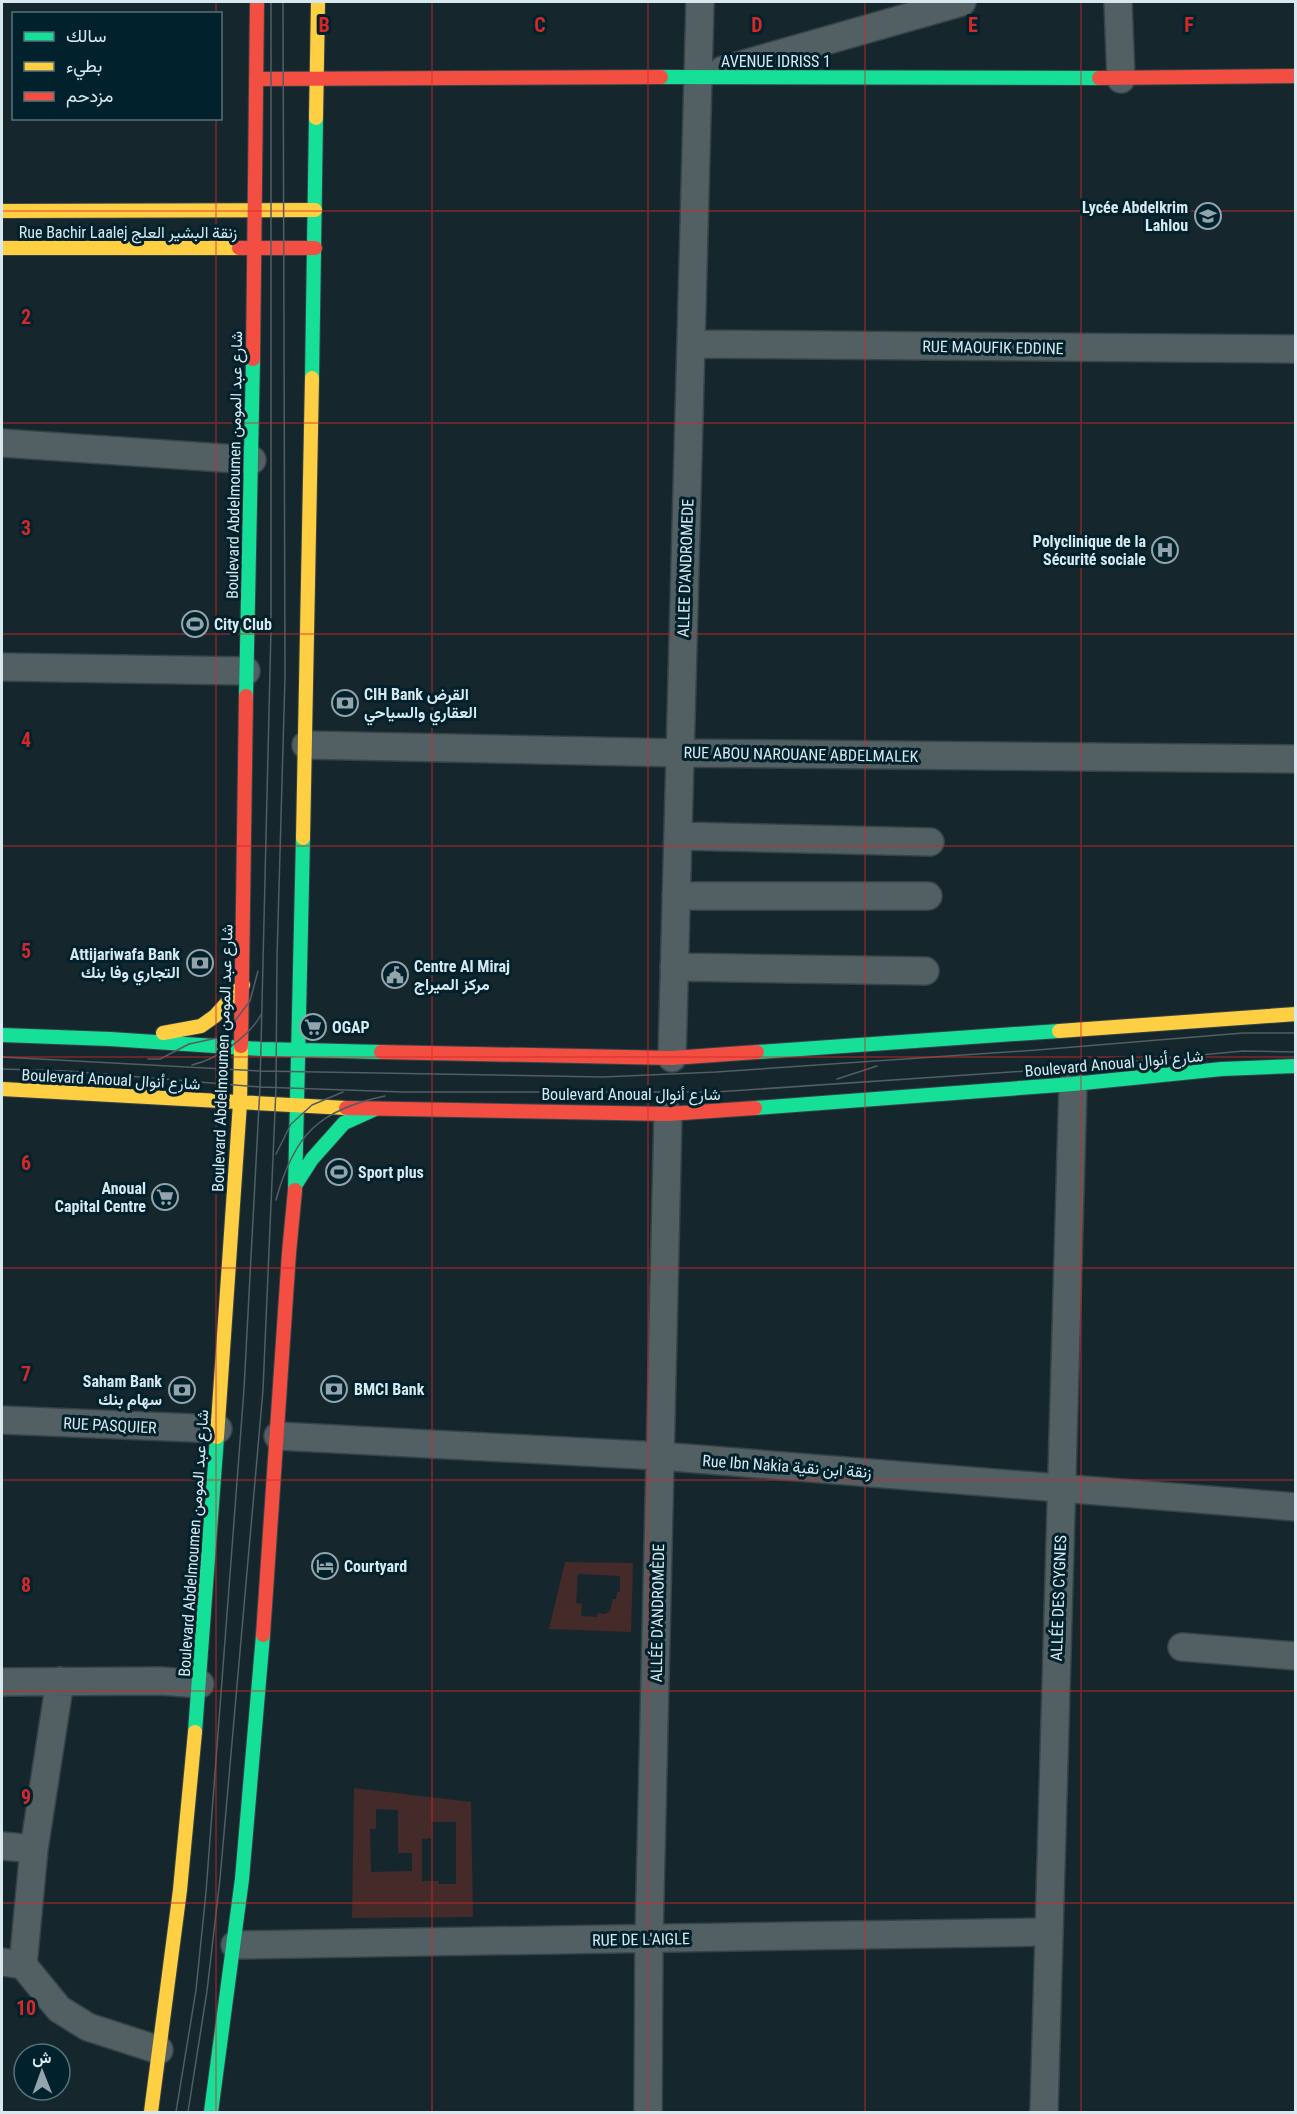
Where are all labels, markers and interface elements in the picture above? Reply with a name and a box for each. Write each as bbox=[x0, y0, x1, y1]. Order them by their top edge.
legend bbox=[12, 12, 222, 120]
text: B bbox=[318, 13, 330, 37]
text: C bbox=[534, 13, 546, 37]
text: D bbox=[751, 13, 763, 37]
text: E bbox=[968, 13, 978, 37]
text: F bbox=[1184, 13, 1194, 37]
text: سالك bbox=[66, 25, 106, 46]
street label: AVENUE IDRISS 1 bbox=[721, 52, 831, 71]
text: بطيء bbox=[66, 55, 102, 81]
text: مزدحم bbox=[66, 85, 113, 108]
place label: Lycée Abdelkrim Lahlou bbox=[1082, 198, 1188, 235]
school or university icon: Lycée Abdelkrim Lahlou bbox=[1193, 201, 1223, 231]
street label: Rue Bachir Laalej زنقة البشير العلج bbox=[19, 223, 237, 244]
text: 2 bbox=[21, 305, 31, 329]
street label: Boulevard Abdelmoumen شارع عبد المومن bbox=[223, 331, 248, 599]
street label: RUE MAOUFIK EDDINE bbox=[922, 337, 1064, 358]
street label: ALLEE D'ANDROMEDE bbox=[674, 498, 697, 638]
text: 3 bbox=[21, 516, 31, 540]
place label: Polyclinique de la Sécurité sociale bbox=[1033, 532, 1146, 569]
hospital icon: Polyclinique de la Sécurité sociale bbox=[1150, 535, 1180, 565]
sports icon: City Club bbox=[180, 609, 210, 639]
place label: City Club bbox=[214, 615, 272, 634]
place label: CIH Bank القرض العقاري والسياحي bbox=[364, 685, 477, 726]
bank icon: CIH Bank القرض العقاري والسياحي bbox=[330, 688, 360, 718]
text: 4 bbox=[21, 728, 31, 752]
street label: RUE ABOU NAROUANE ABDELMALEK bbox=[683, 743, 919, 766]
street label: Boulevard Abdelmoumen شارع عبد المومن bbox=[208, 924, 239, 1192]
text: 5 bbox=[21, 939, 31, 963]
place label: Attijariwafa Bank التجاري وفا بنك bbox=[70, 945, 180, 986]
bank icon: Attijariwafa Bank التجاري وفا بنك bbox=[185, 948, 215, 978]
place label: Centre Al Miraj مركز الميراج bbox=[414, 957, 510, 995]
public building icon: Centre Al Miraj مركز الميراج bbox=[380, 960, 410, 990]
supermarket icon: OGAP bbox=[298, 1012, 328, 1042]
place label: OGAP bbox=[332, 1018, 370, 1037]
street label: Boulevard Anoual شارع أنوال bbox=[1024, 1046, 1204, 1083]
street label: Boulevard Anoual شارع أنوال bbox=[21, 1065, 201, 1096]
street label: Boulevard Anoual شارع أنوال bbox=[541, 1085, 721, 1106]
text: 6 bbox=[21, 1151, 31, 1175]
sports icon: Sport plus bbox=[324, 1157, 354, 1187]
place label: Sport plus bbox=[358, 1163, 424, 1182]
place label: Anoual Capital Centre bbox=[55, 1179, 146, 1216]
supermarket icon: Anoual Capital Centre bbox=[150, 1182, 180, 1212]
text: 7 bbox=[21, 1362, 31, 1386]
place label: Saham Bank سهام بنك bbox=[83, 1372, 162, 1410]
bank icon: BMCI Bank bbox=[319, 1374, 349, 1404]
bank icon: Saham Bank سهام بنك bbox=[167, 1375, 197, 1405]
place label: BMCI Bank bbox=[354, 1380, 425, 1399]
street label: Boulevard Abdelmoumen شارع عبد المومن bbox=[175, 1409, 214, 1677]
street label: RUE PASQUIER bbox=[63, 1414, 158, 1437]
street label: Rue Ibn Nakia زنقة ابن نقية bbox=[702, 1451, 872, 1483]
street label: ALLÉE DES CYGNES bbox=[1047, 1535, 1070, 1661]
street label: ALLÉE D'ANDROMÈDE bbox=[647, 1544, 668, 1682]
hotel icon: Courtyard bbox=[310, 1551, 340, 1581]
place label: Courtyard bbox=[344, 1557, 407, 1576]
text: 8 bbox=[21, 1573, 31, 1597]
text: 9 bbox=[21, 1785, 31, 1809]
street label: RUE DE L'AIGLE bbox=[592, 1929, 690, 1950]
text: 10 bbox=[16, 1996, 36, 2020]
north arrow bbox=[12, 2042, 72, 2102]
text: ش bbox=[32, 2048, 52, 2067]

